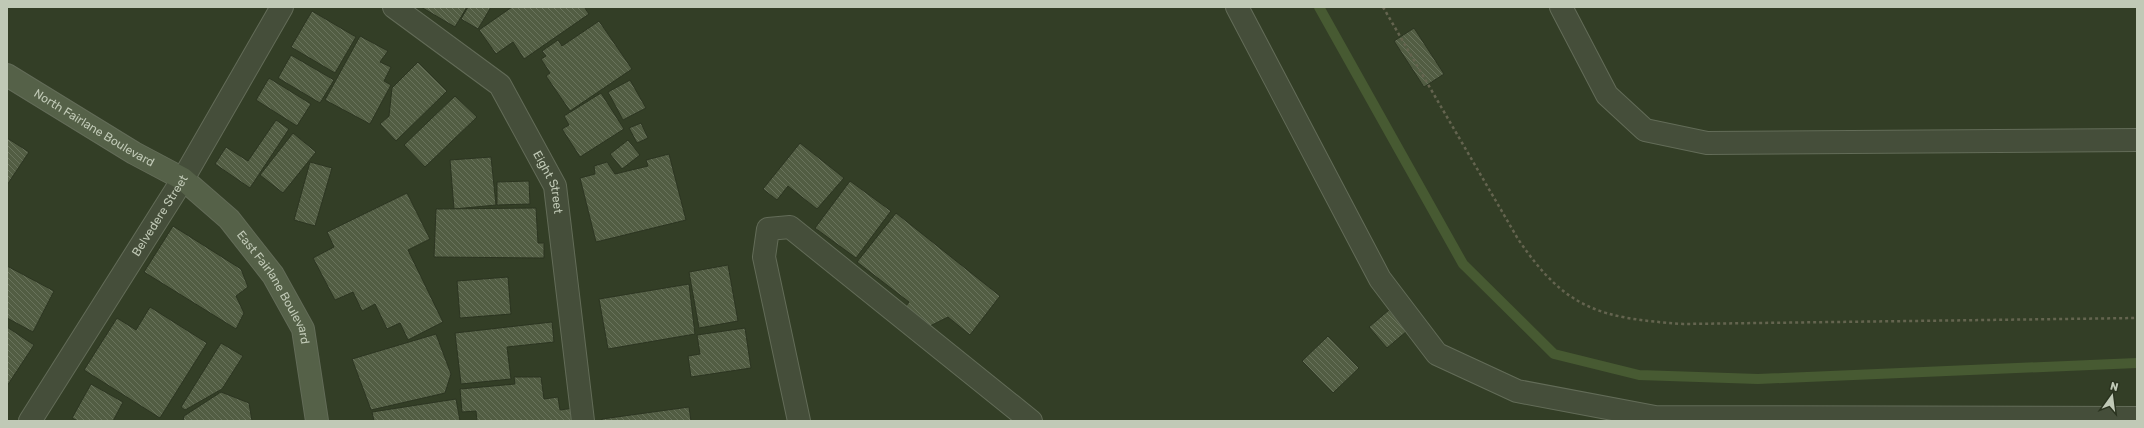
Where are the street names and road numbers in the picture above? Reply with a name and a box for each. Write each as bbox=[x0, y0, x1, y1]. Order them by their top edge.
street label: North Fairlane Boulevard bbox=[31, 86, 157, 170]
street label: Eight Street bbox=[530, 148, 565, 215]
street label: Belvedere Street bbox=[129, 172, 191, 259]
street label: East Fairlane Boulevard bbox=[234, 228, 312, 345]

